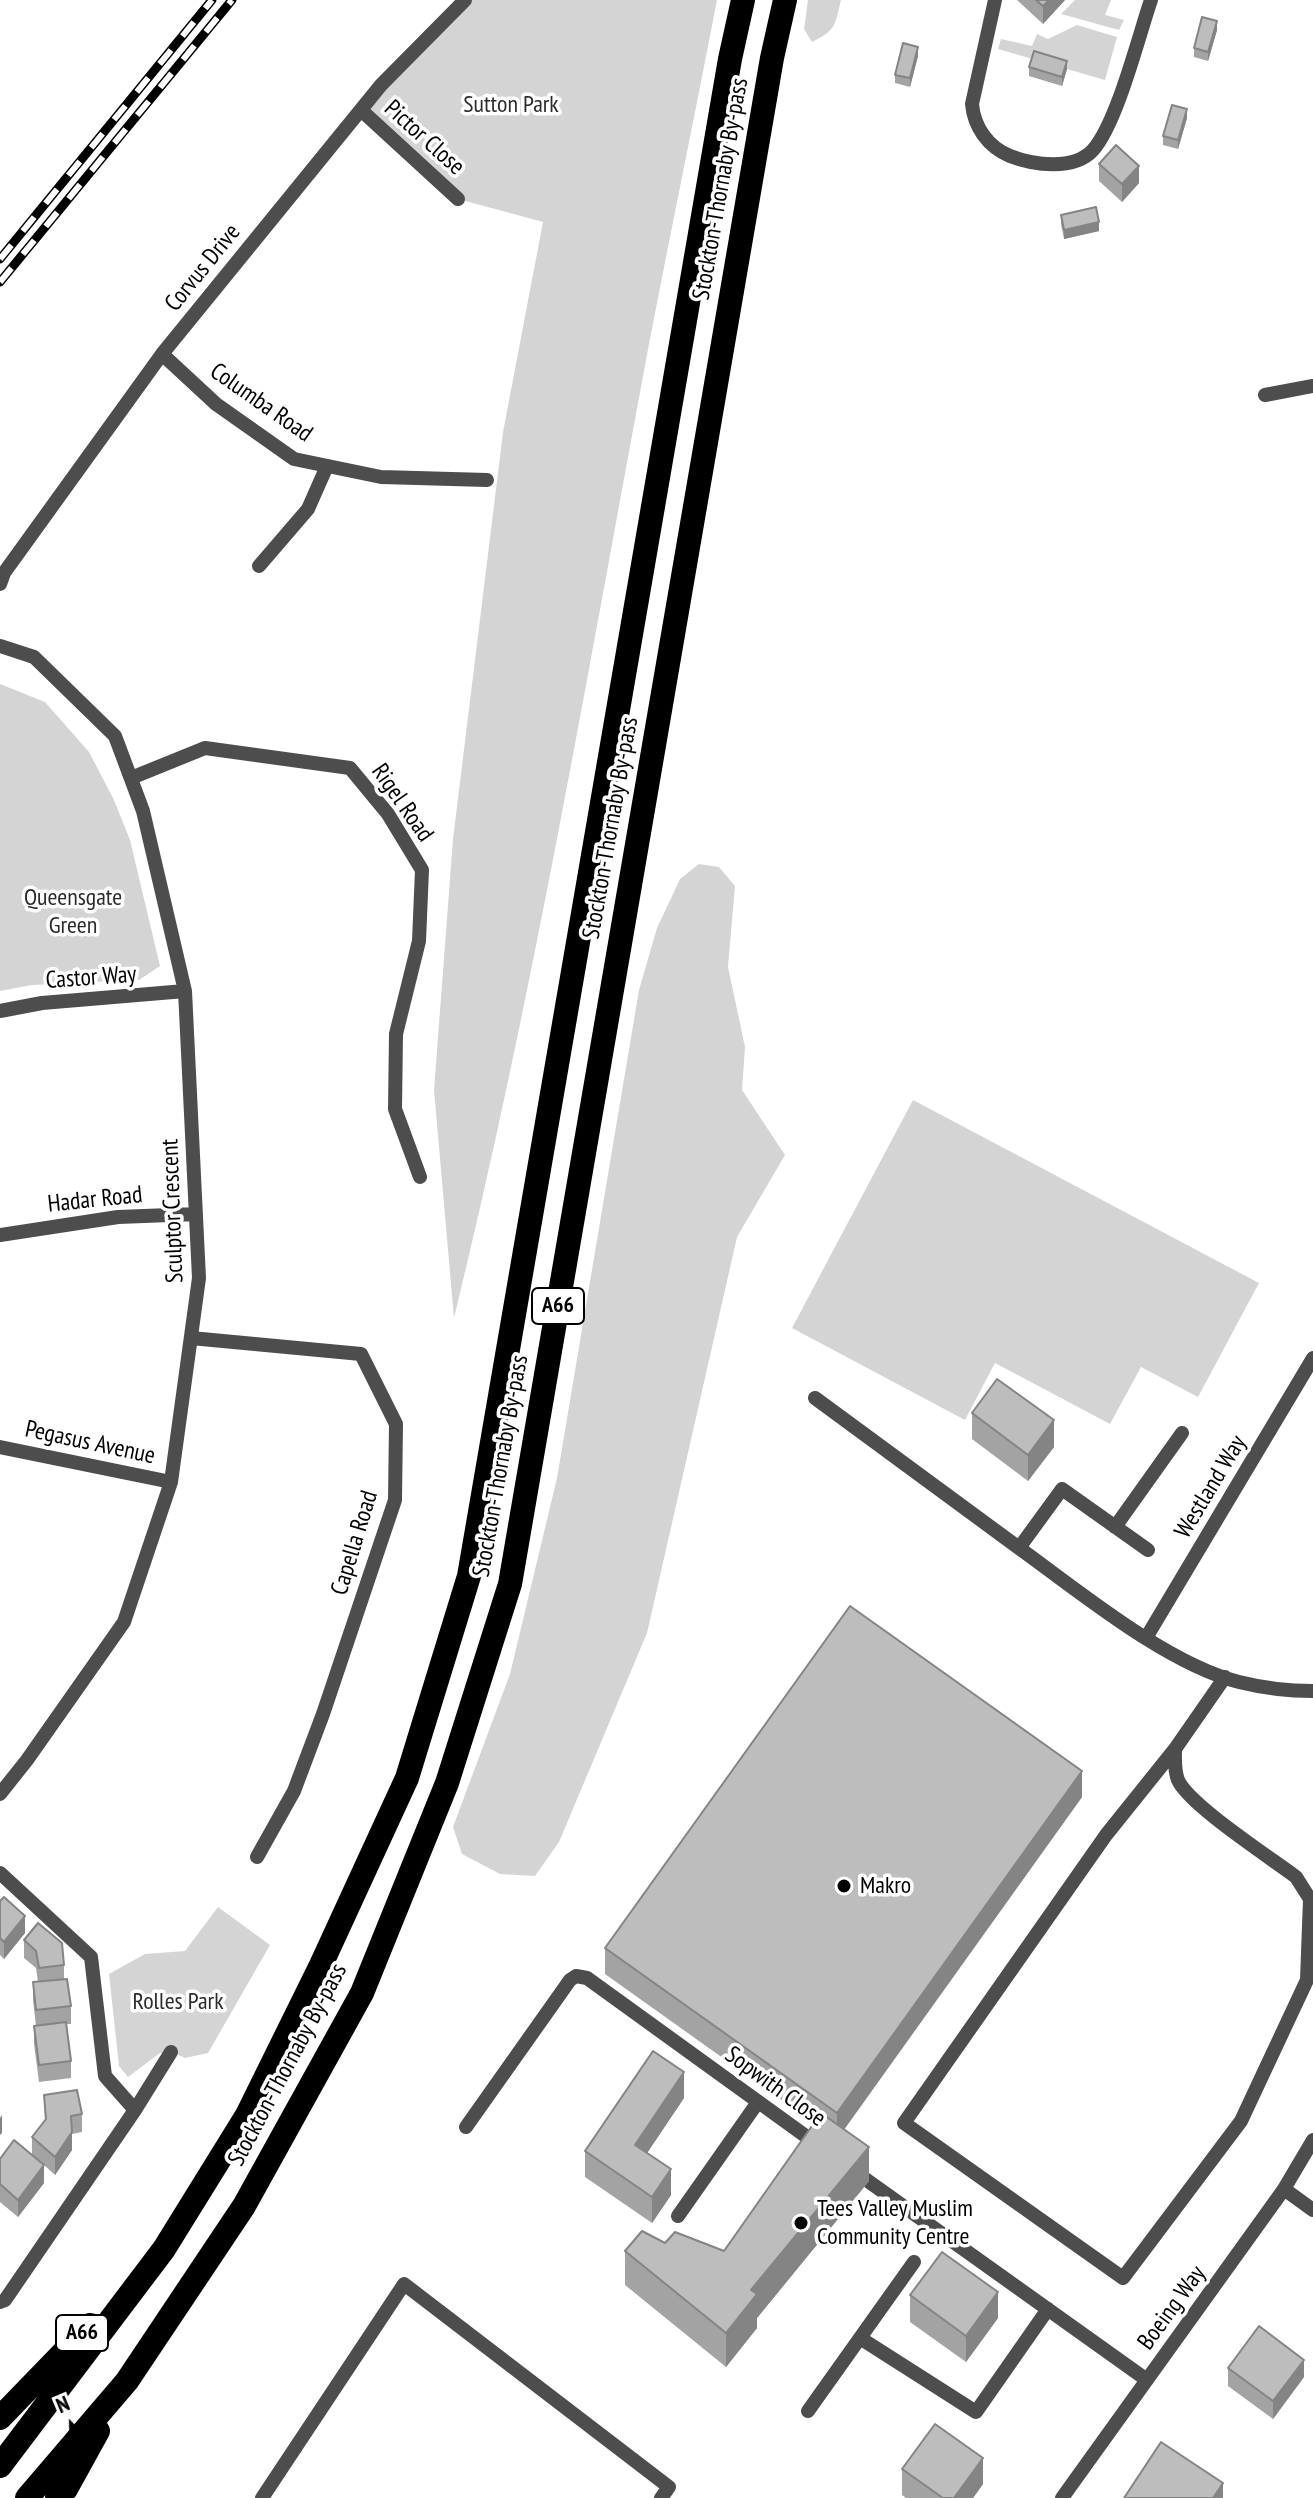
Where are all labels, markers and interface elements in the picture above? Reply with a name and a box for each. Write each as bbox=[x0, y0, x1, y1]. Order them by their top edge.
street label: Stockton-Thornaby By-pass bbox=[687, 76, 755, 302]
park label: Sutton Park bbox=[463, 91, 559, 119]
street label: Pictor Close bbox=[378, 95, 470, 181]
street label: Corvus Drive bbox=[159, 219, 247, 317]
street label: Columba Road bbox=[204, 357, 318, 449]
street label: Stockton-Thornaby By-pass bbox=[577, 715, 645, 941]
street label: Rigel Road bbox=[365, 758, 439, 848]
park label: Queensgate Green bbox=[24, 884, 122, 940]
street label: Castor Way bbox=[45, 960, 137, 996]
street label: Sculptor Crescent bbox=[156, 1138, 190, 1284]
street label: Hadar Road bbox=[46, 1181, 144, 1219]
road number: A66 bbox=[532, 1288, 584, 1324]
street label: Stockton-Thornaby By-pass bbox=[467, 1353, 535, 1579]
street label: Pegasus Avenue bbox=[22, 1415, 158, 1471]
street label: Westland Way bbox=[1169, 1430, 1253, 1544]
street label: Capella Road bbox=[326, 1487, 384, 1599]
place label: Makro bbox=[860, 1872, 911, 1900]
marker: Makro bbox=[835, 1877, 853, 1895]
street label: Stockton-Thornaby By-pass bbox=[222, 1959, 354, 2171]
park label: Rolles Park bbox=[133, 1988, 223, 2016]
street label: Sopwith Close bbox=[719, 2041, 831, 2133]
place label: Tees Valley Muslim Community Centre bbox=[817, 2195, 973, 2251]
marker: Tees Valley Muslim Community Centre bbox=[792, 2214, 810, 2232]
street label: Boeing Way bbox=[1132, 2260, 1212, 2356]
road number: A66 bbox=[56, 2315, 108, 2351]
north arrow bbox=[32, 2386, 112, 2466]
text: N bbox=[52, 2389, 74, 2419]

